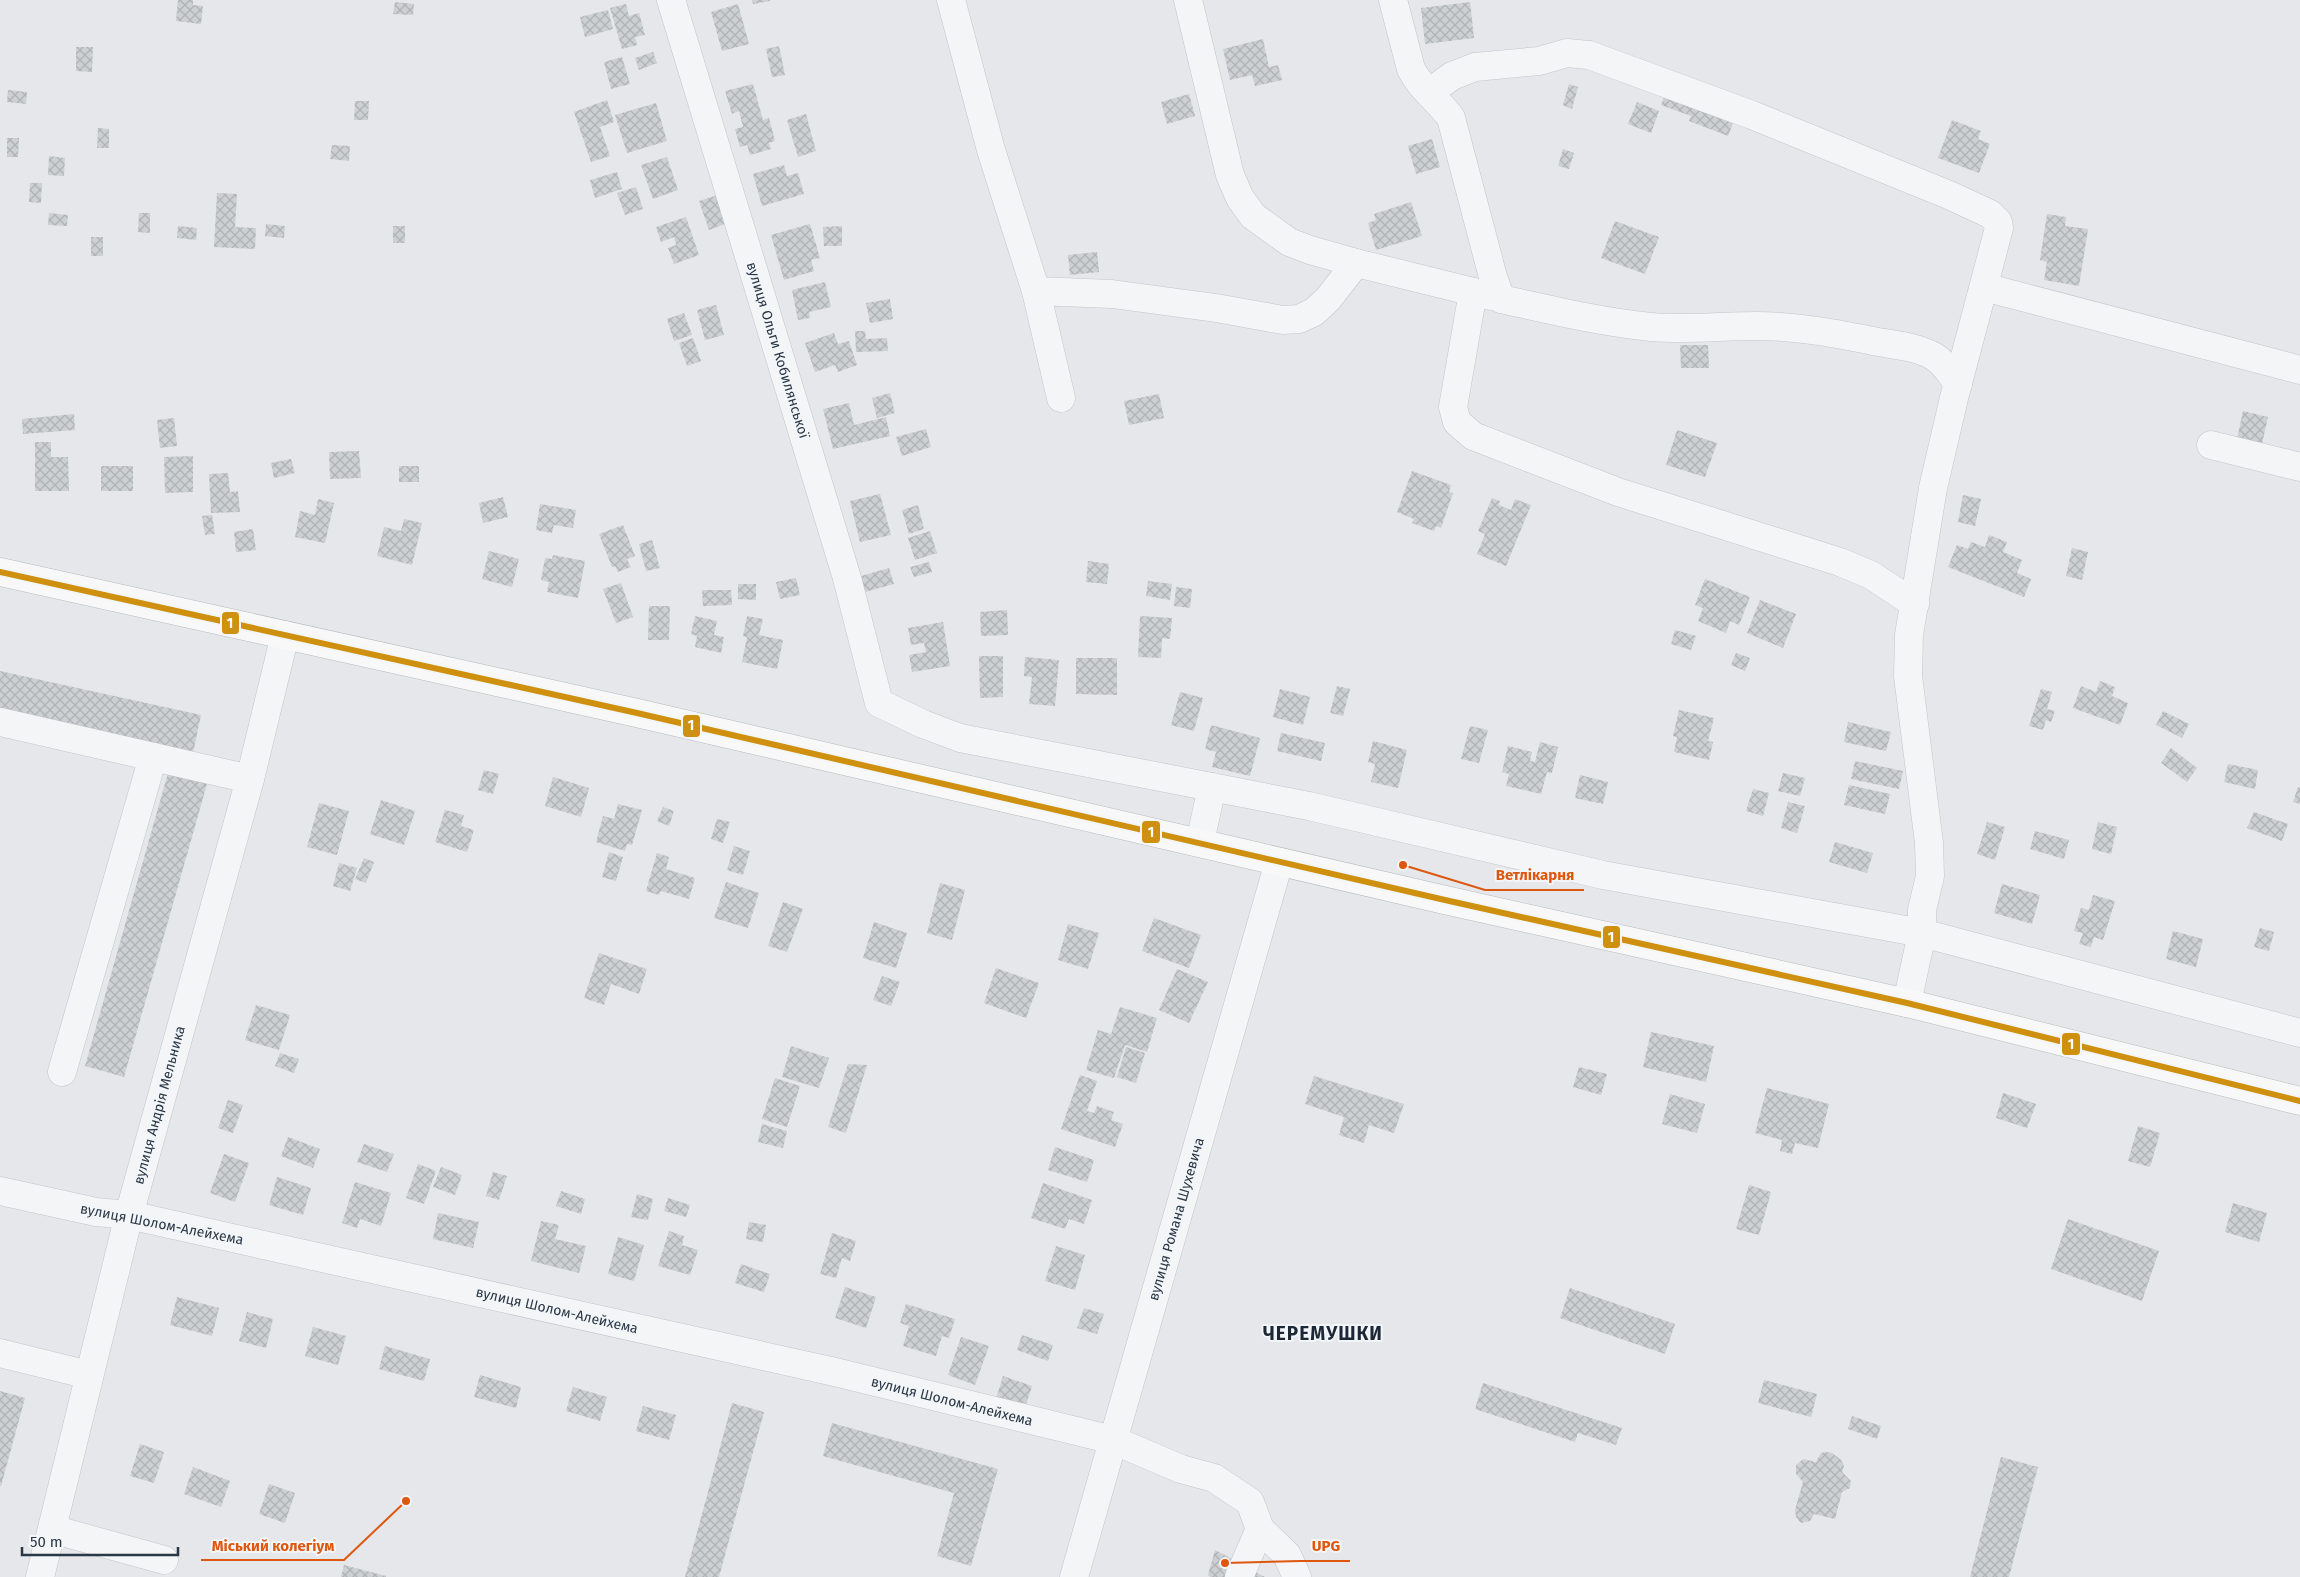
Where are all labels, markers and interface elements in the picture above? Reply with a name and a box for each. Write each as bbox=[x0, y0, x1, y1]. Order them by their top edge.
street label: вулиця Ольги Кобилянської bbox=[743, 260, 813, 441]
line badge: 1 bbox=[221, 611, 240, 635]
text: 1 bbox=[227, 615, 233, 632]
line badge: 1 bbox=[682, 714, 701, 738]
text: 1 bbox=[688, 717, 694, 734]
line badge: 1 bbox=[1141, 820, 1161, 844]
text: 1 bbox=[1148, 824, 1154, 841]
callout: Ветлікарня bbox=[1485, 860, 1584, 890]
text: Ветлікарня bbox=[1496, 866, 1574, 884]
line badge: 1 bbox=[1602, 925, 1621, 949]
text: 1 bbox=[1608, 929, 1614, 946]
street label: вулиця Андрія Мельника bbox=[130, 1024, 189, 1186]
line badge: 1 bbox=[2061, 1032, 2081, 1056]
text: 1 bbox=[2068, 1036, 2074, 1053]
street label: вулиця Романа Шухевича bbox=[1145, 1136, 1208, 1303]
street label: вулиця Шолом-Алейхема bbox=[79, 1200, 245, 1249]
street label: вулиця Шолом-Алейхема bbox=[474, 1284, 640, 1337]
district label: ЧЕРЕМУШКИ bbox=[1263, 1322, 1383, 1345]
street label: вулиця Шолом-Алейхема bbox=[869, 1373, 1035, 1430]
scale bar bbox=[22, 1524, 179, 1556]
callout: Міський колегіум bbox=[201, 1530, 344, 1560]
callout: UPG bbox=[1301, 1531, 1350, 1561]
text: 50 m bbox=[30, 1533, 63, 1551]
text: Міський колегіум bbox=[212, 1537, 334, 1555]
text: UPG bbox=[1312, 1537, 1340, 1555]

